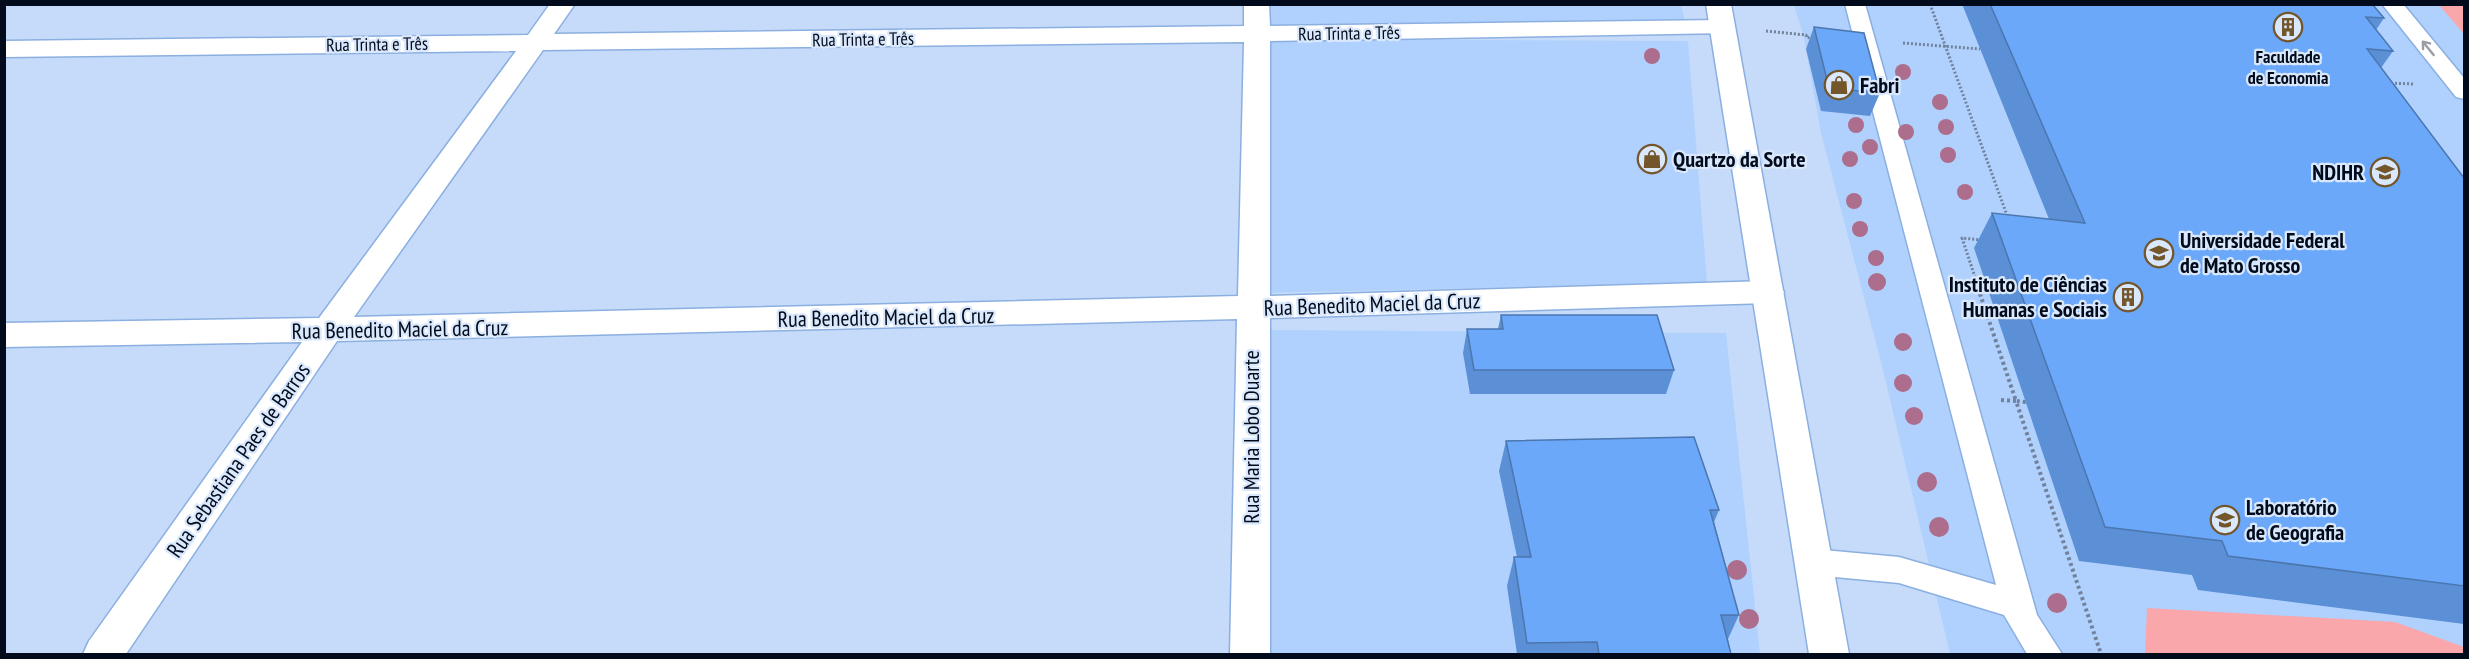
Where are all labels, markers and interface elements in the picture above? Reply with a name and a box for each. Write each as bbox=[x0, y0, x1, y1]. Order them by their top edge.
building icon: Faculdade de Economia bbox=[2272, 11, 2304, 43]
street label: Rua Trinta e Três bbox=[1298, 21, 1400, 45]
street label: Rua Trinta e Três bbox=[812, 27, 914, 51]
street label: Rua Trinta e Três bbox=[326, 32, 428, 56]
one-way arrow bbox=[2422, 41, 2435, 57]
place label: Faculdade de Economia bbox=[2248, 45, 2328, 89]
shop icon: Fabri bbox=[1823, 69, 1855, 101]
place label: Fabri bbox=[1860, 71, 1899, 99]
shop icon: Quartzo da Sorte bbox=[1636, 143, 1668, 175]
place label: Quartzo da Sorte bbox=[1673, 145, 1806, 173]
school or university icon: NDIHR bbox=[2369, 156, 2401, 188]
place label: NDIHR bbox=[2312, 158, 2364, 186]
place label: Universidade Federal de Mato Grosso bbox=[2180, 226, 2345, 279]
school or university icon: Universidade Federal de Mato Grosso bbox=[2143, 237, 2175, 269]
place label: Instituto de Ciências Humanas e Sociais bbox=[1949, 270, 2107, 323]
building icon: Instituto de Ciências Humanas e Sociais bbox=[2112, 281, 2144, 313]
street label: Rua Benedito Maciel da Cruz bbox=[1263, 286, 1481, 322]
street label: Rua Benedito Maciel da Cruz bbox=[777, 301, 995, 333]
street label: Rua Benedito Maciel da Cruz bbox=[291, 313, 509, 345]
street label: Rua Maria Lobo Duarte bbox=[1237, 350, 1265, 524]
street label: Rua Sebastiana Paes de Barros bbox=[160, 357, 316, 563]
place label: Laboratório de Geografia bbox=[2246, 493, 2344, 546]
school or university icon: Laboratório de Geografia bbox=[2209, 504, 2241, 536]

